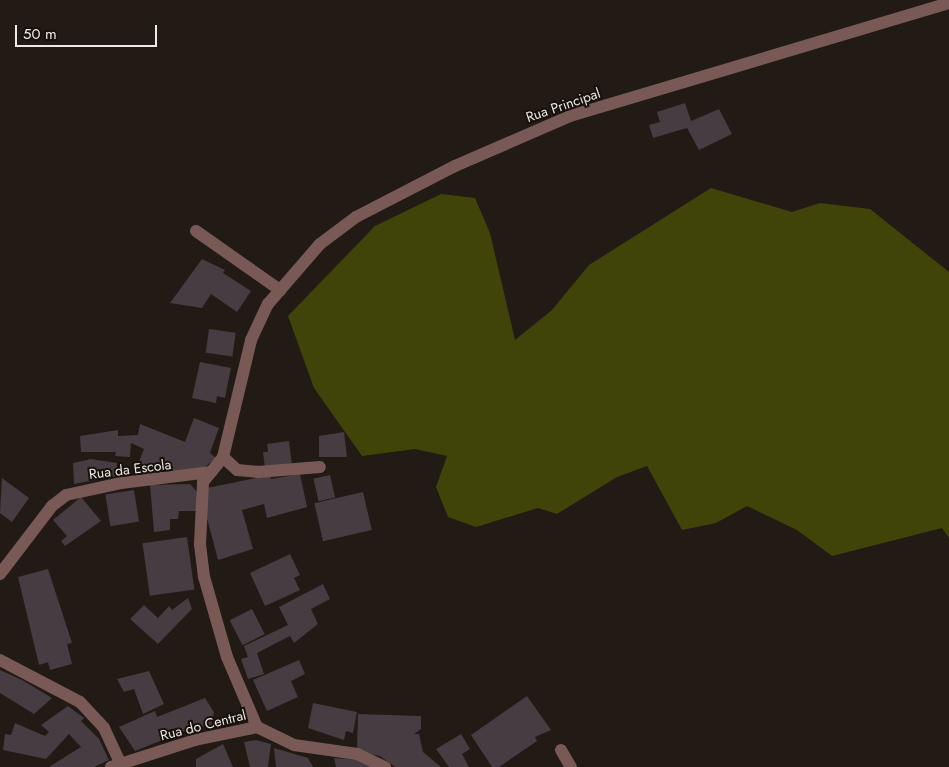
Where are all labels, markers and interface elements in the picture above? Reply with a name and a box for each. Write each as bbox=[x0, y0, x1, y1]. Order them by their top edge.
scale bar bbox=[18, 15, 160, 47]
text: 50 m bbox=[23, 23, 57, 45]
street label: Rua Principal bbox=[524, 84, 602, 126]
street label: Rua da Escola bbox=[88, 456, 172, 482]
street label: Rua do Central bbox=[158, 706, 248, 744]

